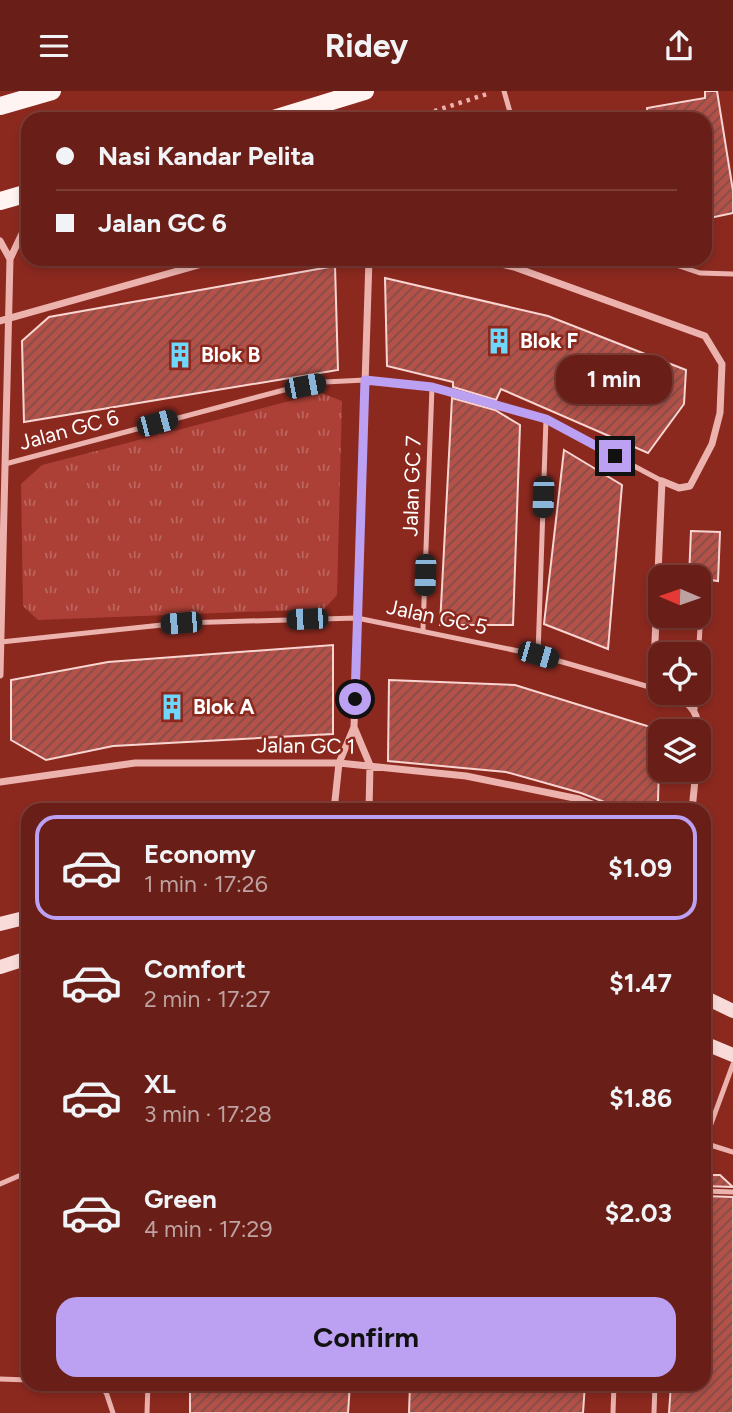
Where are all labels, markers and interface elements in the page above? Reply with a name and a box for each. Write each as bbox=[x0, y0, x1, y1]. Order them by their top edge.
icon: menu bbox=[35, 27, 73, 65]
text: Ridey bbox=[325, 27, 408, 65]
icon: share bbox=[660, 27, 698, 65]
text: Nasi Kandar Pelita bbox=[98, 140, 315, 172]
text: Jalan GC 6 bbox=[98, 207, 227, 239]
building icon: Blok F bbox=[484, 326, 514, 356]
place label: Blok F bbox=[520, 328, 579, 353]
building icon: Blok B bbox=[165, 340, 195, 370]
place label: Blok B bbox=[201, 342, 261, 367]
callout: 1 min bbox=[557, 355, 673, 403]
text: 1 min bbox=[587, 365, 641, 393]
car bbox=[283, 372, 328, 400]
street label: Jalan GC 6 bbox=[16, 404, 121, 455]
car bbox=[134, 407, 181, 439]
street label: Jalan GC 7 bbox=[397, 435, 426, 537]
route end bbox=[599, 440, 631, 472]
car bbox=[532, 476, 555, 518]
car bbox=[414, 554, 437, 596]
north arrow bbox=[648, 565, 710, 628]
map controls bbox=[648, 565, 711, 782]
street label: Jalan GC 5 bbox=[385, 594, 490, 639]
car bbox=[286, 608, 329, 630]
car bbox=[160, 611, 203, 635]
car bbox=[515, 639, 562, 671]
button: locate bbox=[648, 642, 711, 705]
route start bbox=[339, 683, 371, 715]
building icon: Blok A bbox=[157, 692, 187, 722]
place label: Blok A bbox=[193, 694, 255, 719]
button: layers bbox=[648, 719, 711, 782]
street label: Jalan GC 1 bbox=[256, 732, 356, 759]
icon: car bbox=[60, 836, 123, 899]
text: Economy bbox=[144, 838, 256, 870]
text: $1.09 bbox=[608, 852, 672, 884]
text: 1 min · 17:26 bbox=[144, 870, 268, 898]
icon: car bbox=[60, 951, 123, 1014]
text: Comfort bbox=[144, 953, 246, 985]
text: $1.47 bbox=[609, 967, 672, 999]
text: 2 min · 17:27 bbox=[144, 985, 270, 1013]
icon: car bbox=[60, 1066, 123, 1129]
text: XL bbox=[144, 1068, 176, 1100]
text: $1.86 bbox=[609, 1082, 672, 1114]
text: 3 min · 17:28 bbox=[144, 1100, 272, 1128]
icon: car bbox=[60, 1181, 123, 1244]
text: Green bbox=[144, 1183, 217, 1215]
text: $2.03 bbox=[605, 1197, 672, 1229]
text: 4 min · 17:29 bbox=[144, 1215, 272, 1243]
button: Confirm bbox=[56, 1297, 676, 1377]

